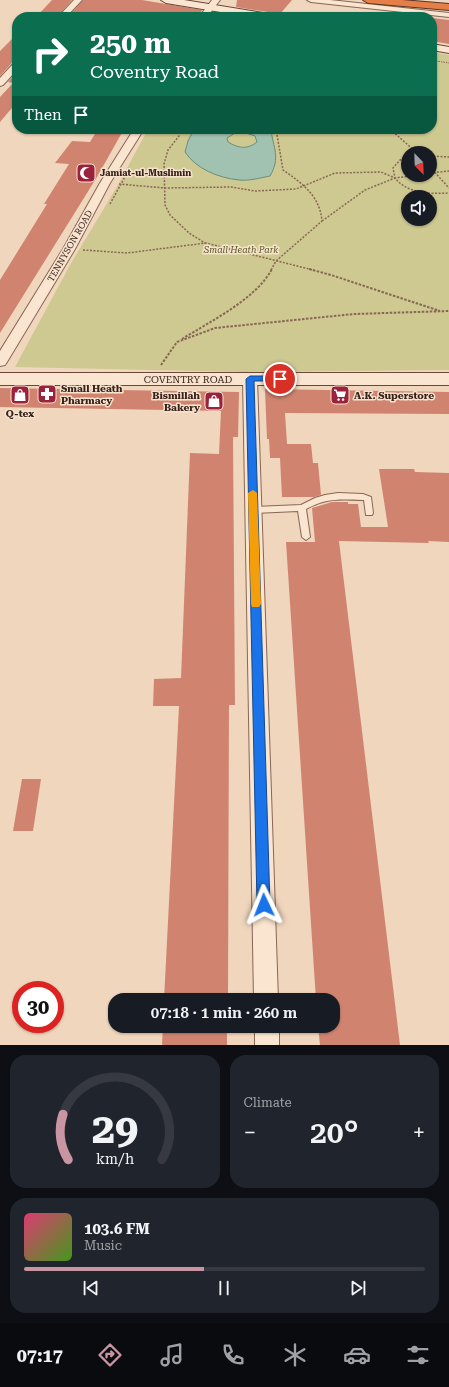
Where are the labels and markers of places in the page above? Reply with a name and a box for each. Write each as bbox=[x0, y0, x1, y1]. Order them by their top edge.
mosque icon: Jamiat-ul-Muslimin bbox=[75, 162, 97, 184]
place label: Jamiat-ul-Muslimin bbox=[100, 168, 191, 178]
pin bbox=[263, 362, 297, 396]
pharmacy icon: Small Heath Pharmacy bbox=[36, 383, 58, 405]
place label: Small Heath Pharmacy bbox=[61, 383, 123, 406]
shop icon: Q-tex bbox=[9, 384, 31, 406]
supermarket icon: A.K. Superstore bbox=[329, 384, 351, 406]
place label: Bismillah Bakery bbox=[152, 390, 200, 413]
shop icon: Bismillah Bakery bbox=[203, 390, 225, 412]
place label: A.K. Superstore bbox=[354, 390, 434, 401]
place label: Q-tex bbox=[6, 408, 34, 419]

